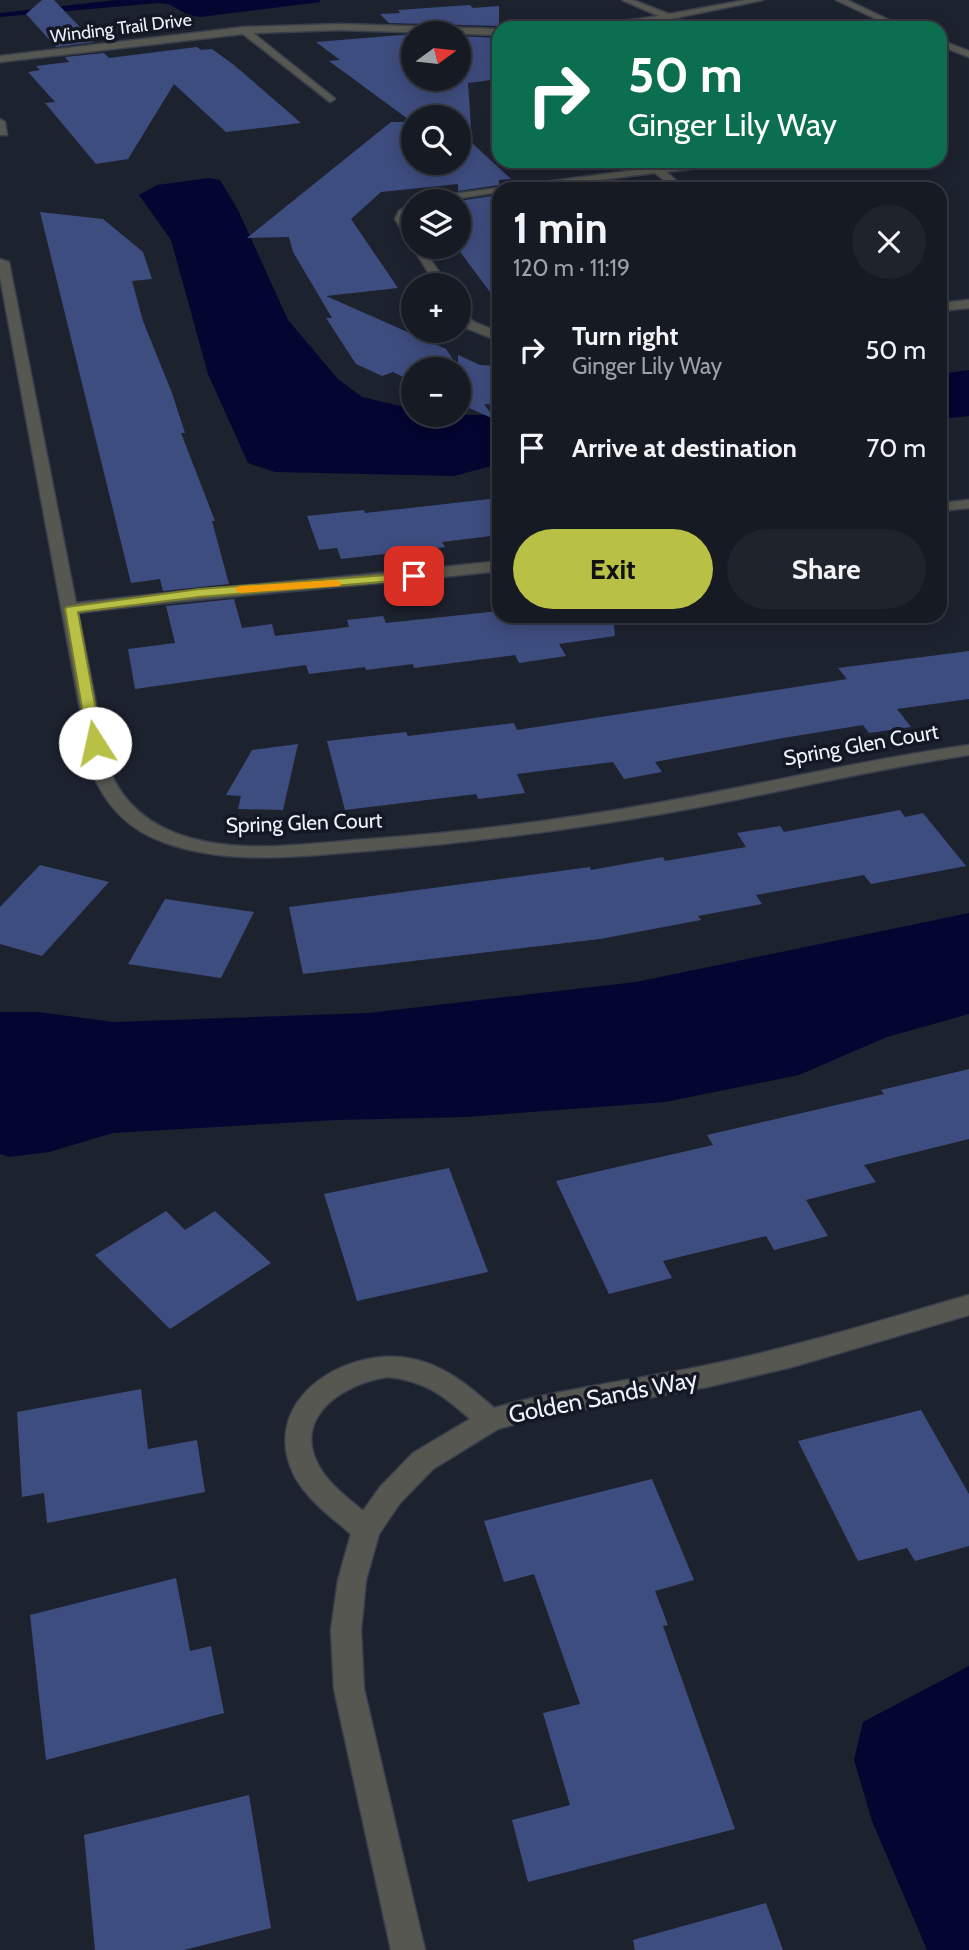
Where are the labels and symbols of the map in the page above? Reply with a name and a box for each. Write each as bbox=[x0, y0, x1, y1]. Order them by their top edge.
street label: Winding Trail Drive bbox=[49, 8, 193, 48]
north arrow bbox=[401, 21, 471, 91]
pin bbox=[384, 546, 444, 606]
position arrow bbox=[58, 706, 132, 780]
street label: Spring Glen Court bbox=[782, 719, 940, 770]
street label: Spring Glen Court bbox=[225, 807, 383, 838]
street label: Golden Sands Way bbox=[506, 1364, 700, 1429]

